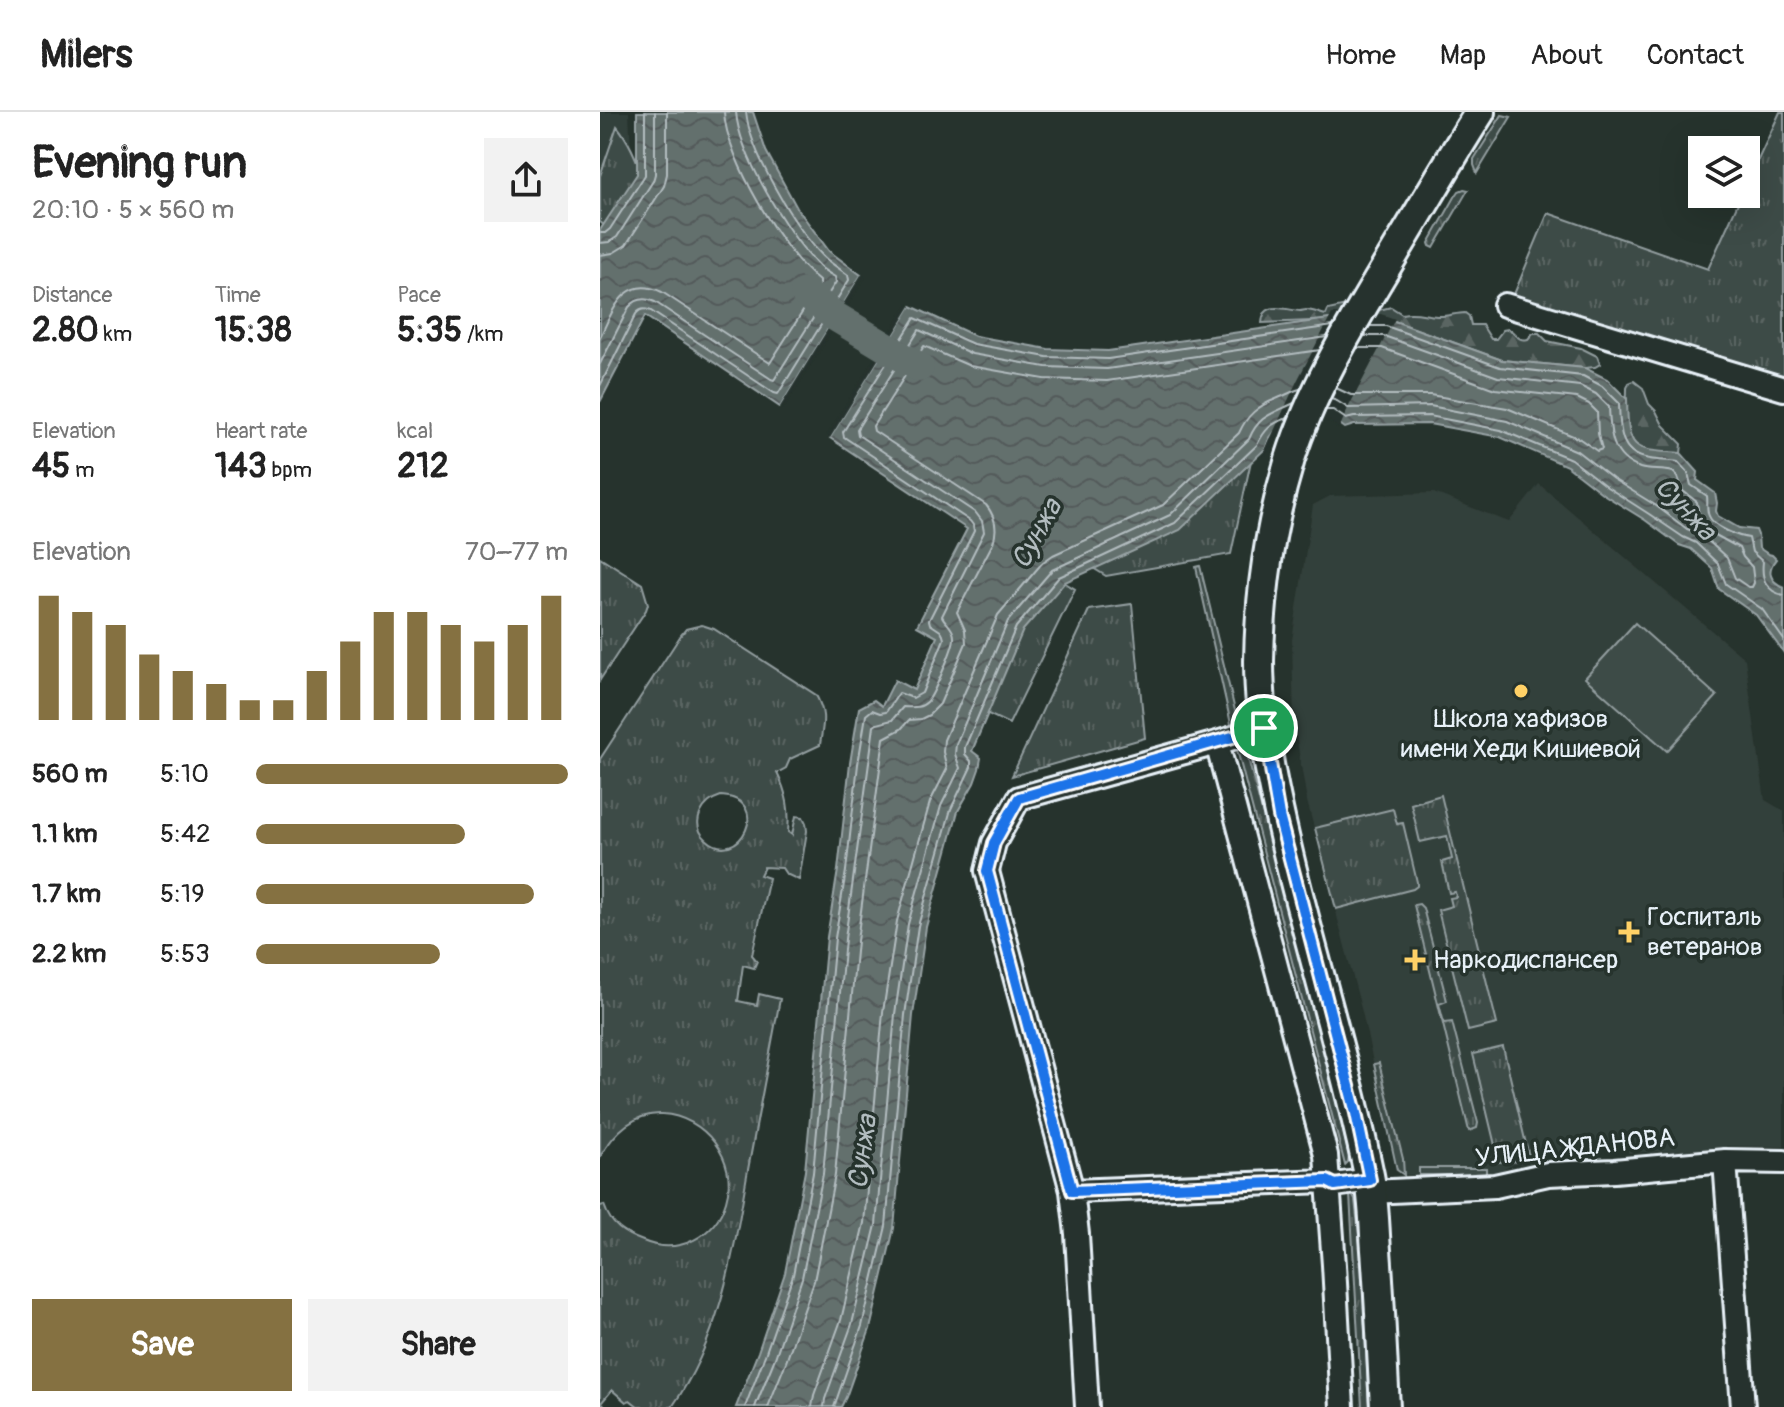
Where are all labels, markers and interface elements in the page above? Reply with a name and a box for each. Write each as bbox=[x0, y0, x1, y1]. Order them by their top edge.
text: Milers bbox=[40, 31, 132, 79]
text: Home bbox=[1325, 38, 1396, 73]
text: Map bbox=[1440, 38, 1486, 73]
text: About bbox=[1530, 38, 1603, 73]
text: Contact bbox=[1647, 38, 1744, 73]
text: Evening run bbox=[32, 136, 247, 191]
map controls bbox=[1688, 136, 1760, 208]
button: layers bbox=[1688, 136, 1760, 208]
button: share bbox=[484, 138, 568, 222]
text: 20:10 · 5 × 560 m bbox=[32, 194, 234, 226]
text: Distance bbox=[32, 281, 112, 309]
text: Time bbox=[215, 281, 261, 309]
text: Pace bbox=[397, 281, 441, 309]
text: 2.80 bbox=[32, 309, 99, 352]
text: 15:38 bbox=[215, 309, 292, 352]
text: 5:35 bbox=[397, 309, 462, 352]
text: km bbox=[99, 320, 132, 348]
text: /km bbox=[462, 320, 504, 348]
text: Elevation bbox=[32, 417, 116, 445]
text: Heart rate bbox=[215, 417, 307, 445]
text: kcal bbox=[397, 417, 433, 445]
text: 45 bbox=[32, 445, 70, 488]
text: 143 bbox=[215, 445, 267, 488]
text: 212 bbox=[397, 445, 449, 488]
text: m bbox=[70, 456, 94, 484]
text: bpm bbox=[267, 456, 312, 484]
water label: Сунжа bbox=[1647, 470, 1724, 549]
water label: Сунжа bbox=[1004, 491, 1071, 575]
text: Elevation bbox=[32, 536, 131, 568]
text: 70–77 m bbox=[465, 536, 568, 568]
marker: Школа хафизов имени Хеди Кишиевой bbox=[1512, 682, 1530, 700]
pin bbox=[1230, 694, 1298, 762]
place label: Школа хафизов имени Хеди Кишиевой bbox=[1401, 703, 1641, 765]
icon: arrive bbox=[1242, 706, 1286, 750]
text: 560 m bbox=[32, 758, 108, 790]
text: 5:10 bbox=[160, 758, 209, 790]
text: 1.1 km bbox=[32, 818, 98, 850]
text: 5:42 bbox=[160, 818, 211, 850]
text: 1.7 km bbox=[32, 878, 101, 910]
text: 5:19 bbox=[160, 878, 205, 910]
place label: Госпиталь ветеранов bbox=[1647, 901, 1763, 963]
marker: Госпиталь ветеранов bbox=[1618, 921, 1640, 943]
text: 2.2 km bbox=[32, 938, 106, 970]
text: 5:53 bbox=[160, 938, 210, 970]
place label: Наркодиспансер bbox=[1433, 944, 1618, 976]
marker: Наркодиспансер bbox=[1404, 949, 1426, 971]
water label: Сунжа bbox=[841, 1111, 886, 1191]
street label: УЛИЦА ЖДАНОВА bbox=[1474, 1122, 1676, 1174]
button: Save bbox=[32, 1299, 292, 1391]
button: Share bbox=[308, 1299, 568, 1391]

